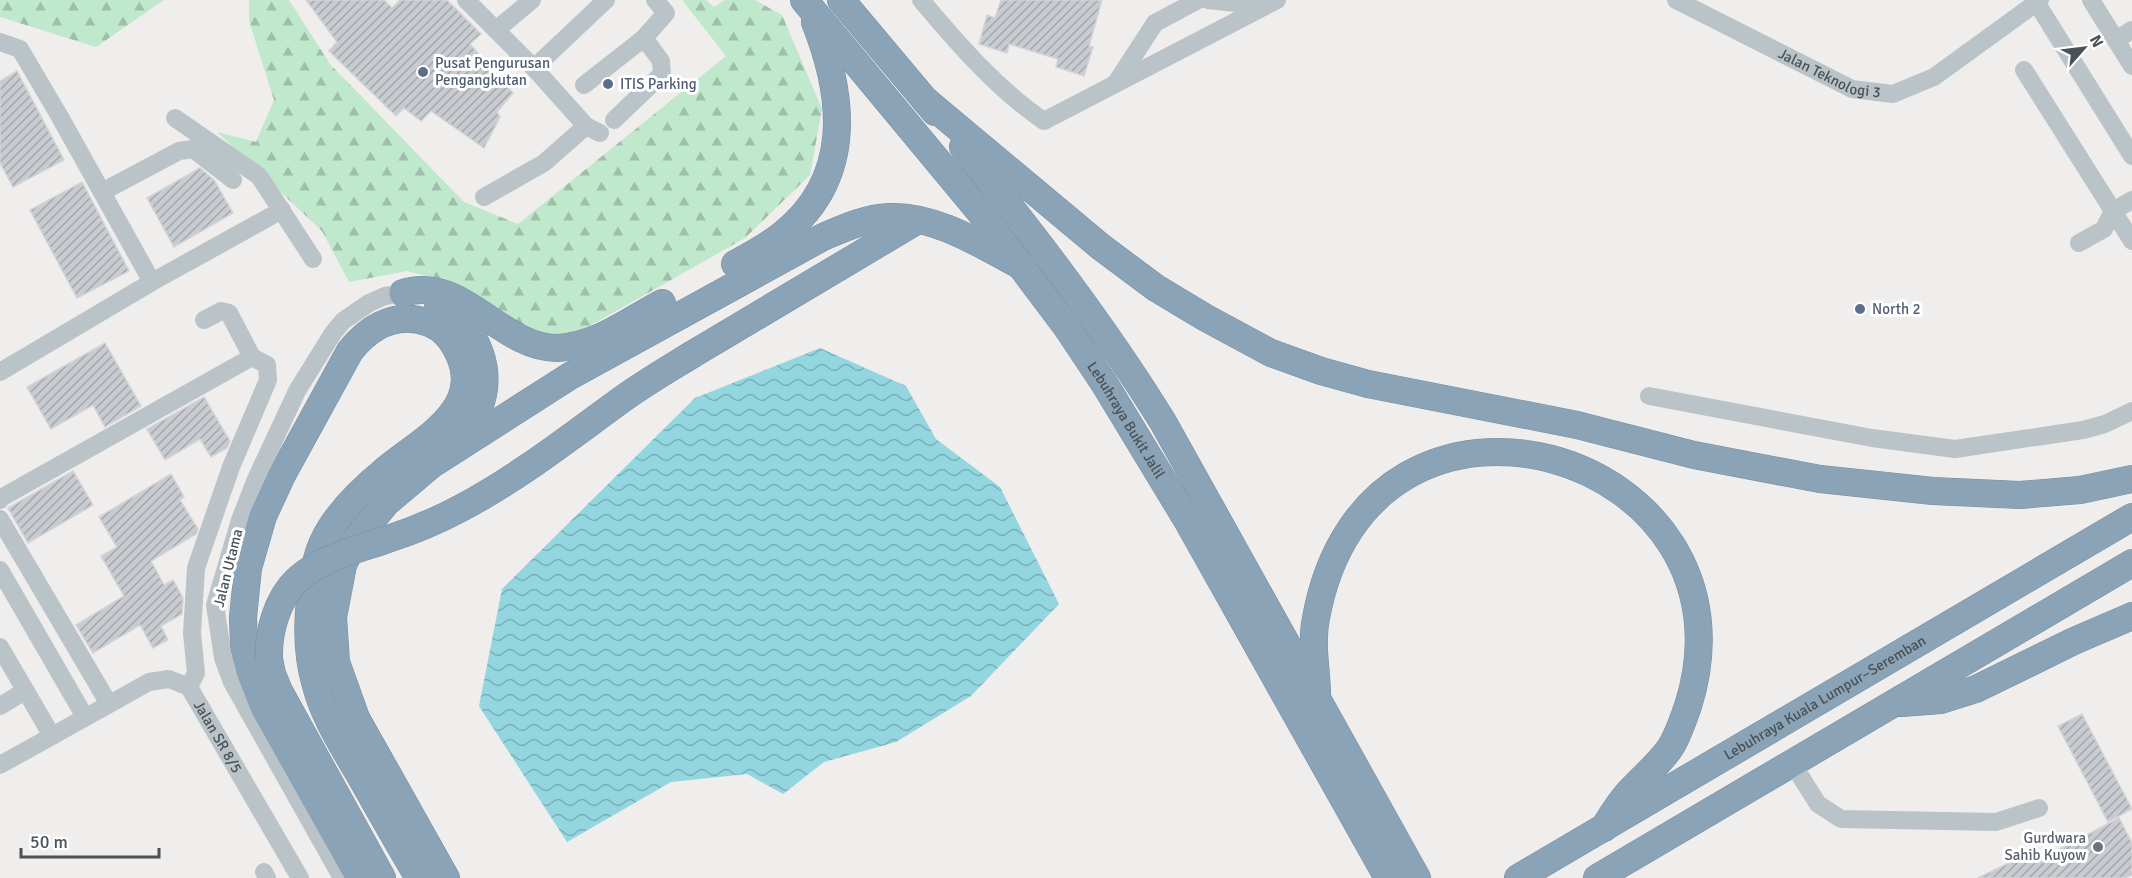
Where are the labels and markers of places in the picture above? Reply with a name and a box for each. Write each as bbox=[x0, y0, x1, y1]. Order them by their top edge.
place label: Pusat Pengurusan Pengangkutan bbox=[435, 54, 550, 89]
marker: Pusat Pengurusan Pengangkutan bbox=[416, 65, 430, 79]
place label: ITIS Parking bbox=[620, 75, 697, 93]
marker: ITIS Parking bbox=[601, 77, 615, 91]
place label: North 2 bbox=[1872, 300, 1921, 318]
marker: North 2 bbox=[1853, 302, 1867, 316]
place label: Gurdwara Sahib Kuyow bbox=[2004, 829, 2086, 864]
marker: Gurdwara Sahib Kuyow bbox=[2091, 840, 2105, 854]

